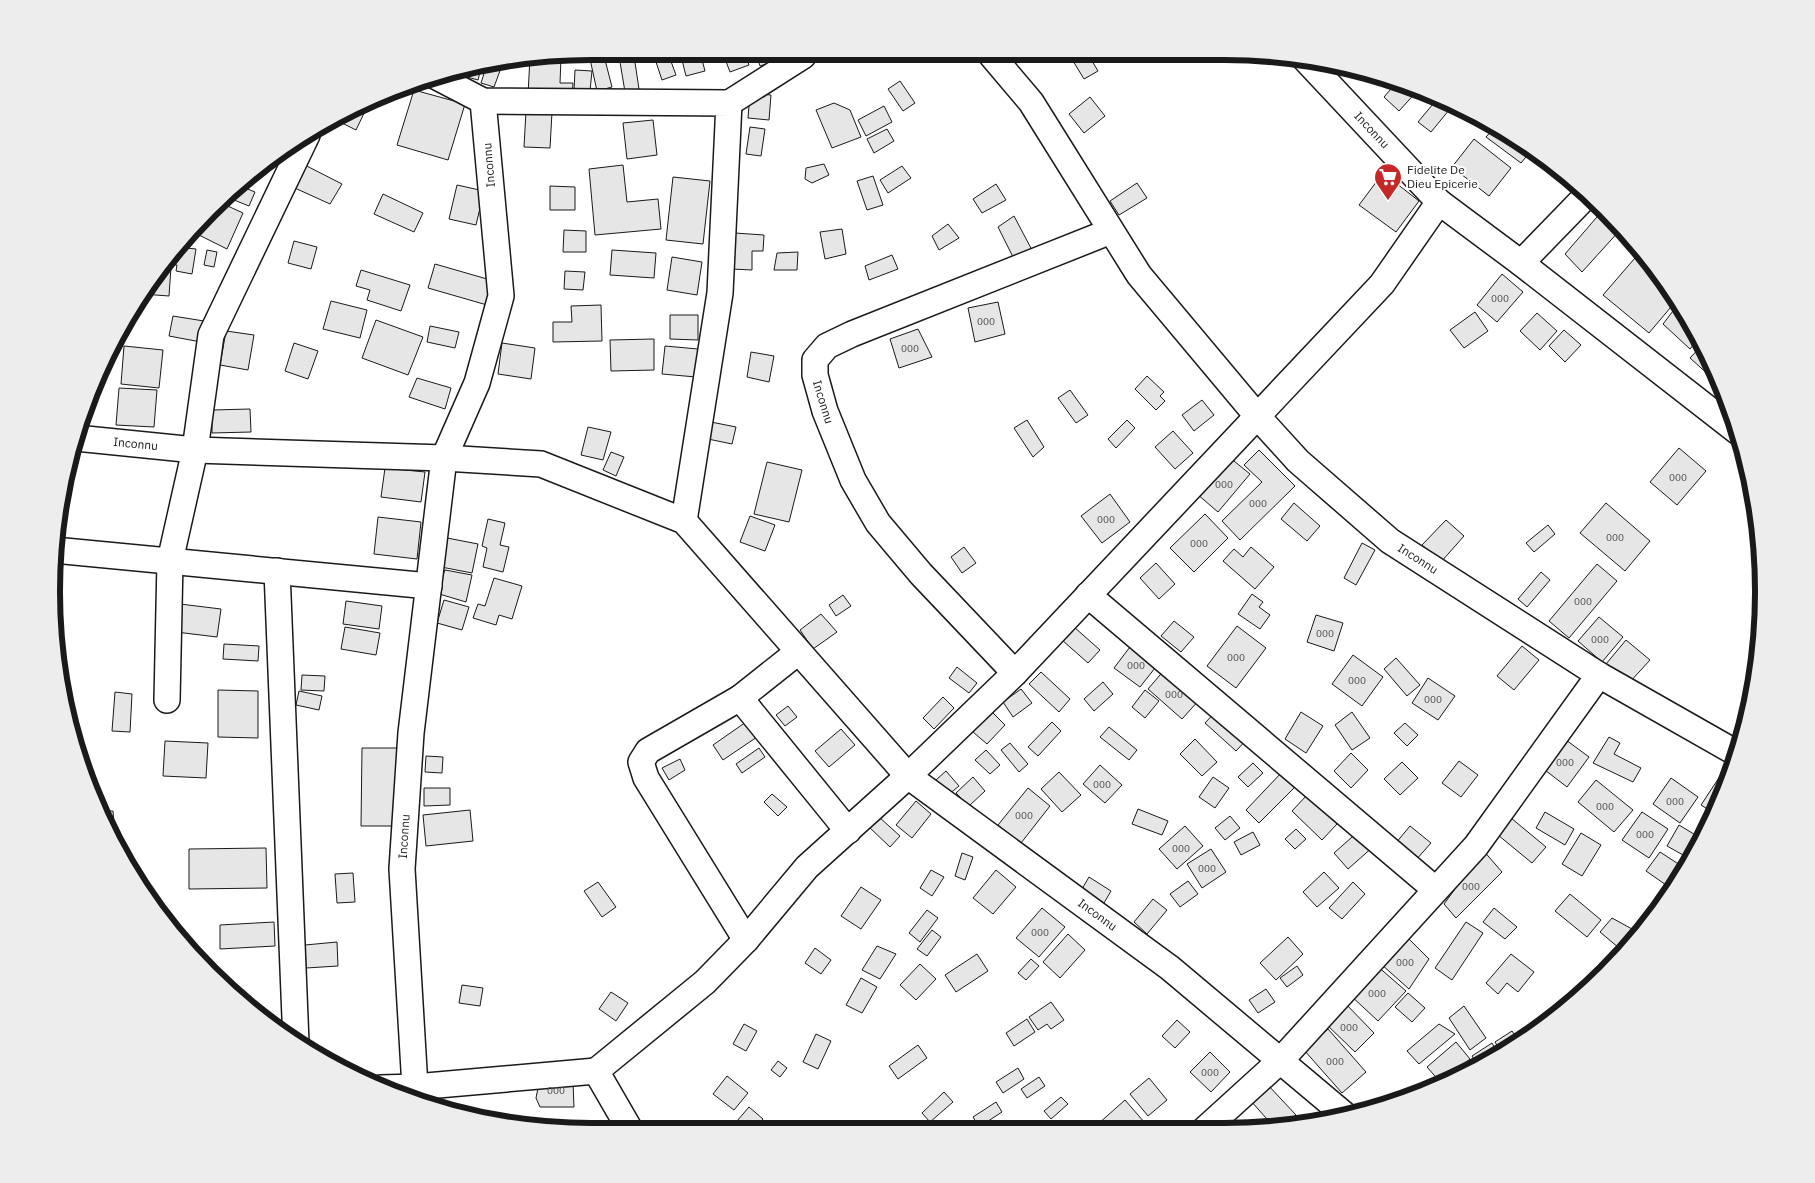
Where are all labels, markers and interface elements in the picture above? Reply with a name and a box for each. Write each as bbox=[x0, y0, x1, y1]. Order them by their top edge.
street label: Inconnu bbox=[1351, 108, 1393, 151]
street label: Inconnu bbox=[479, 142, 498, 188]
supermarket icon: Fidelite De Dieu Epicerie bbox=[1373, 162, 1403, 201]
place label: Fidelite De Dieu Epicerie bbox=[1407, 162, 1478, 191]
house number: 000 bbox=[1491, 292, 1509, 305]
house number: 000 bbox=[977, 315, 995, 328]
house number: 000 bbox=[901, 342, 919, 355]
street label: Inconnu bbox=[810, 378, 837, 425]
street label: Inconnu bbox=[113, 434, 159, 453]
house number: 000 bbox=[1669, 471, 1687, 484]
house number: 000 bbox=[1215, 478, 1233, 491]
house number: 000 bbox=[1249, 497, 1267, 510]
house number: 000 bbox=[1097, 513, 1115, 526]
house number: 000 bbox=[1606, 531, 1624, 544]
house number: 000 bbox=[1190, 537, 1208, 550]
street label: Inconnu bbox=[1395, 540, 1441, 577]
house number: 000 bbox=[1574, 595, 1592, 608]
house number: 000 bbox=[1316, 627, 1334, 640]
house number: 000 bbox=[1591, 633, 1609, 646]
house number: 000 bbox=[1227, 651, 1245, 664]
house number: 000 bbox=[1127, 659, 1145, 672]
house number: 000 bbox=[1348, 674, 1366, 687]
house number: 000 bbox=[1165, 688, 1183, 701]
house number: 000 bbox=[1424, 693, 1442, 706]
house number: 000 bbox=[1556, 756, 1574, 769]
house number: 000 bbox=[1093, 778, 1111, 791]
house number: 000 bbox=[1666, 795, 1684, 808]
house number: 000 bbox=[1596, 800, 1614, 813]
house number: 000 bbox=[1015, 809, 1033, 822]
street label: Inconnu bbox=[395, 814, 413, 859]
house number: 000 bbox=[1636, 828, 1654, 841]
house number: 000 bbox=[1172, 842, 1190, 855]
house number: 000 bbox=[1198, 862, 1216, 875]
house number: 000 bbox=[1462, 880, 1480, 893]
street label: Inconnu bbox=[1075, 895, 1120, 934]
house number: 000 bbox=[1031, 926, 1049, 939]
house number: 000 bbox=[1396, 956, 1414, 969]
house number: 000 bbox=[1368, 987, 1386, 1000]
house number: 000 bbox=[1340, 1021, 1358, 1034]
house number: 000 bbox=[1326, 1055, 1344, 1068]
house number: 000 bbox=[1201, 1066, 1219, 1079]
house number: 000 bbox=[547, 1084, 565, 1097]

